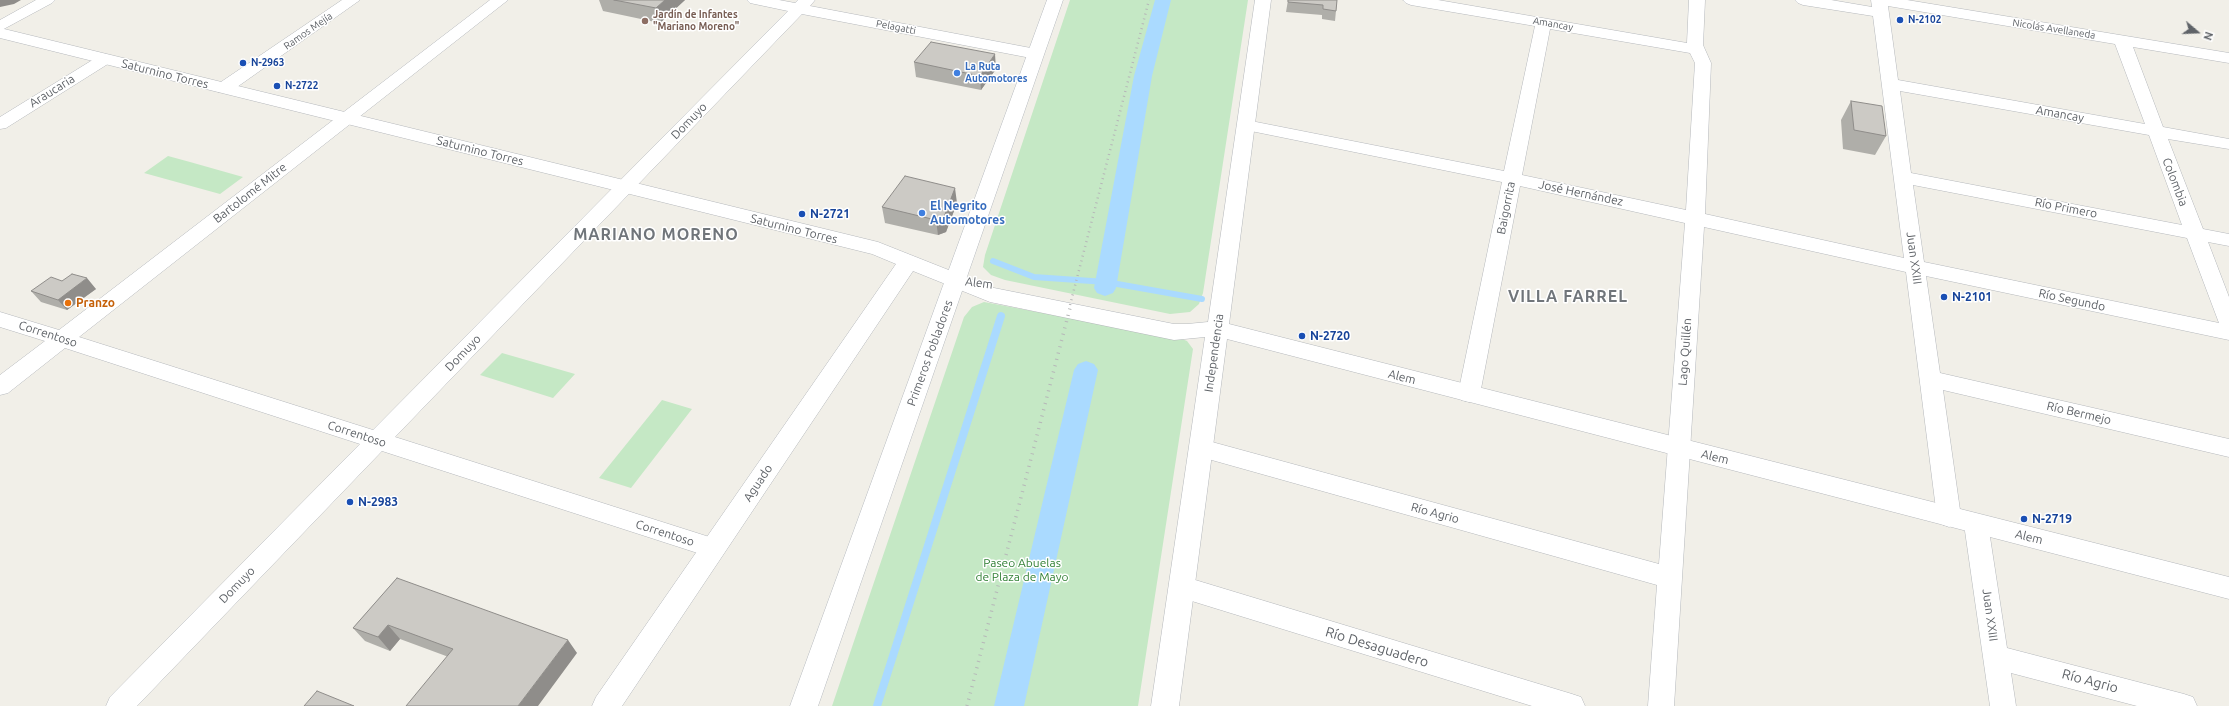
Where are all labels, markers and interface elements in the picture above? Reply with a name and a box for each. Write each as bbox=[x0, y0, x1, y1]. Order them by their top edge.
place label: Jardín de Infantes "Mariano Moreno" bbox=[653, 9, 739, 32]
street label: Ramos Mejía bbox=[281, 10, 335, 52]
north arrow bbox=[2177, 12, 2217, 52]
place label: N-2102 bbox=[1908, 14, 1941, 26]
street label: Amancay bbox=[1532, 15, 1574, 33]
marker: N-2102 bbox=[1895, 15, 1905, 25]
marker: Jardín de Infantes "Mariano Moreno" bbox=[640, 16, 650, 26]
street label: Pelagatti bbox=[875, 17, 917, 37]
street label: Nicolás Avellaneda bbox=[2012, 17, 2096, 41]
text: N bbox=[2201, 30, 2215, 42]
street label: Saturnino Torres bbox=[120, 56, 210, 92]
place label: N-2963 bbox=[251, 57, 284, 69]
marker: N-2963 bbox=[238, 58, 248, 68]
place label: La Ruta Automotores bbox=[965, 61, 1027, 84]
marker: La Ruta Automotores bbox=[952, 68, 962, 78]
street label: Araucaria bbox=[27, 71, 77, 111]
place label: N-2722 bbox=[285, 80, 318, 92]
marker: N-2722 bbox=[272, 81, 282, 91]
street label: Domuyo bbox=[668, 100, 710, 142]
street label: Amancay bbox=[2035, 103, 2085, 125]
street label: Saturnino Torres bbox=[435, 133, 525, 169]
street label: Colombia bbox=[2159, 156, 2191, 208]
street label: Bartolomé Mitre bbox=[210, 160, 290, 226]
street label: José Hernández bbox=[1537, 177, 1625, 209]
street label: Baigorrita bbox=[1494, 180, 1518, 236]
street label: Río Primero bbox=[2034, 195, 2098, 221]
place label: El Negrito Automotores bbox=[930, 199, 1005, 227]
place label: N-2721 bbox=[810, 207, 850, 221]
marker: El Negrito Automotores bbox=[917, 208, 927, 218]
marker: N-2721 bbox=[797, 209, 807, 219]
street label: Saturnino Torres bbox=[749, 211, 839, 247]
district label: MARIANO MORENO bbox=[573, 225, 739, 245]
street label: Juan XXIII bbox=[1903, 231, 1925, 285]
street label: Alem bbox=[964, 274, 994, 292]
street label: Río Segundo bbox=[2037, 286, 2107, 314]
district label: VILLA FARREL bbox=[1508, 287, 1628, 307]
place label: N-2101 bbox=[1952, 290, 1992, 304]
marker: N-2101 bbox=[1939, 292, 1949, 302]
place label: Pranzo bbox=[76, 296, 115, 310]
marker: Pranzo bbox=[63, 298, 73, 308]
street label: Primeros Pobladores bbox=[904, 298, 956, 408]
street label: Independencia bbox=[1201, 313, 1227, 393]
street label: Correntoso bbox=[17, 318, 79, 350]
street label: Lago Quillén bbox=[1675, 318, 1695, 386]
place label: N-2720 bbox=[1310, 329, 1350, 343]
marker: N-2720 bbox=[1297, 331, 1307, 341]
street label: Domuyo bbox=[442, 332, 484, 374]
street label: Alem bbox=[1387, 367, 1417, 387]
street label: Río Bermejo bbox=[2045, 399, 2113, 427]
street label: Correntoso bbox=[326, 418, 388, 450]
street label: Alem bbox=[1700, 447, 1730, 467]
street label: Aguado bbox=[740, 462, 776, 504]
place label: N-2983 bbox=[358, 495, 398, 509]
marker: N-2983 bbox=[345, 497, 355, 507]
street label: Río Agrio bbox=[1409, 500, 1461, 526]
place label: N-2719 bbox=[2032, 512, 2072, 526]
marker: N-2719 bbox=[2019, 514, 2029, 524]
street label: Correntoso bbox=[634, 517, 696, 549]
street label: Alem bbox=[2014, 527, 2044, 547]
park label: Paseo Abuelas de Plaza de Mayo bbox=[975, 556, 1069, 584]
street label: Domuyo bbox=[216, 564, 258, 606]
street label: Juan XXIII bbox=[1979, 588, 2001, 642]
street label: Río Desaguadero bbox=[1323, 623, 1431, 671]
street label: Río Agrio bbox=[2060, 665, 2120, 697]

